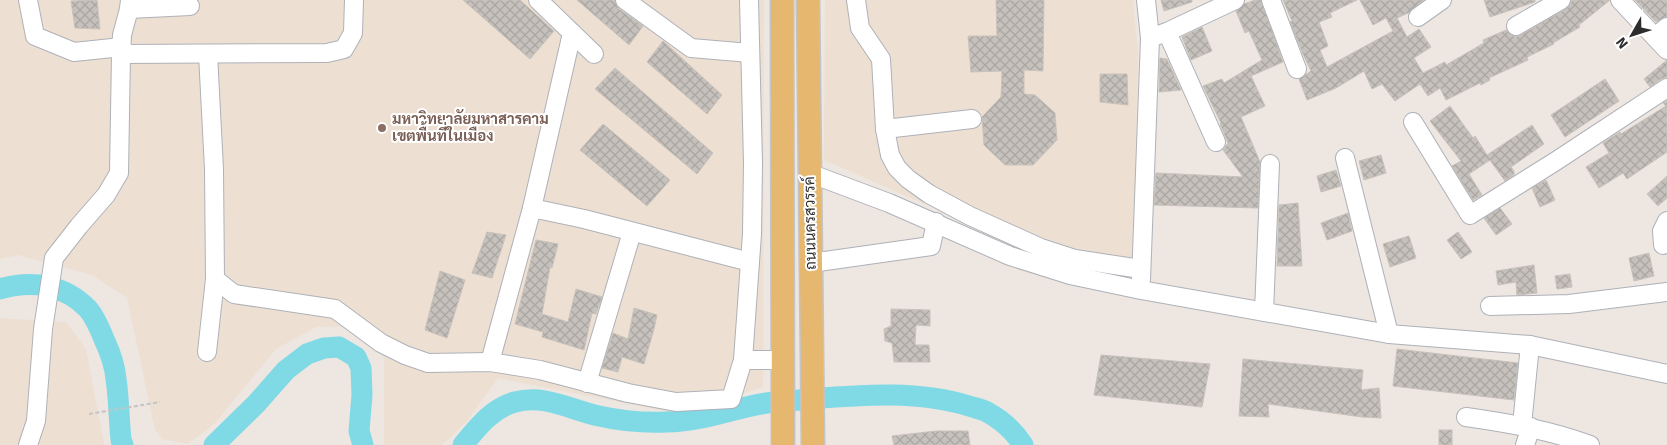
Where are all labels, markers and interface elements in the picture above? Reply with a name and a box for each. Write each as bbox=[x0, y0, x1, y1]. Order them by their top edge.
north arrow bbox=[1607, 10, 1657, 60]
text: N bbox=[1613, 34, 1632, 52]
place label: มหาวิทยาลัยมหาสารคาม เขตพื้นที่ในเมือง bbox=[392, 109, 549, 145]
marker: มหาวิทยาลัยมหาสารคาม เขตพื้นที่ในเมือง bbox=[376, 122, 388, 134]
street label: ถนนนครสวรรค์ bbox=[799, 176, 820, 270]

